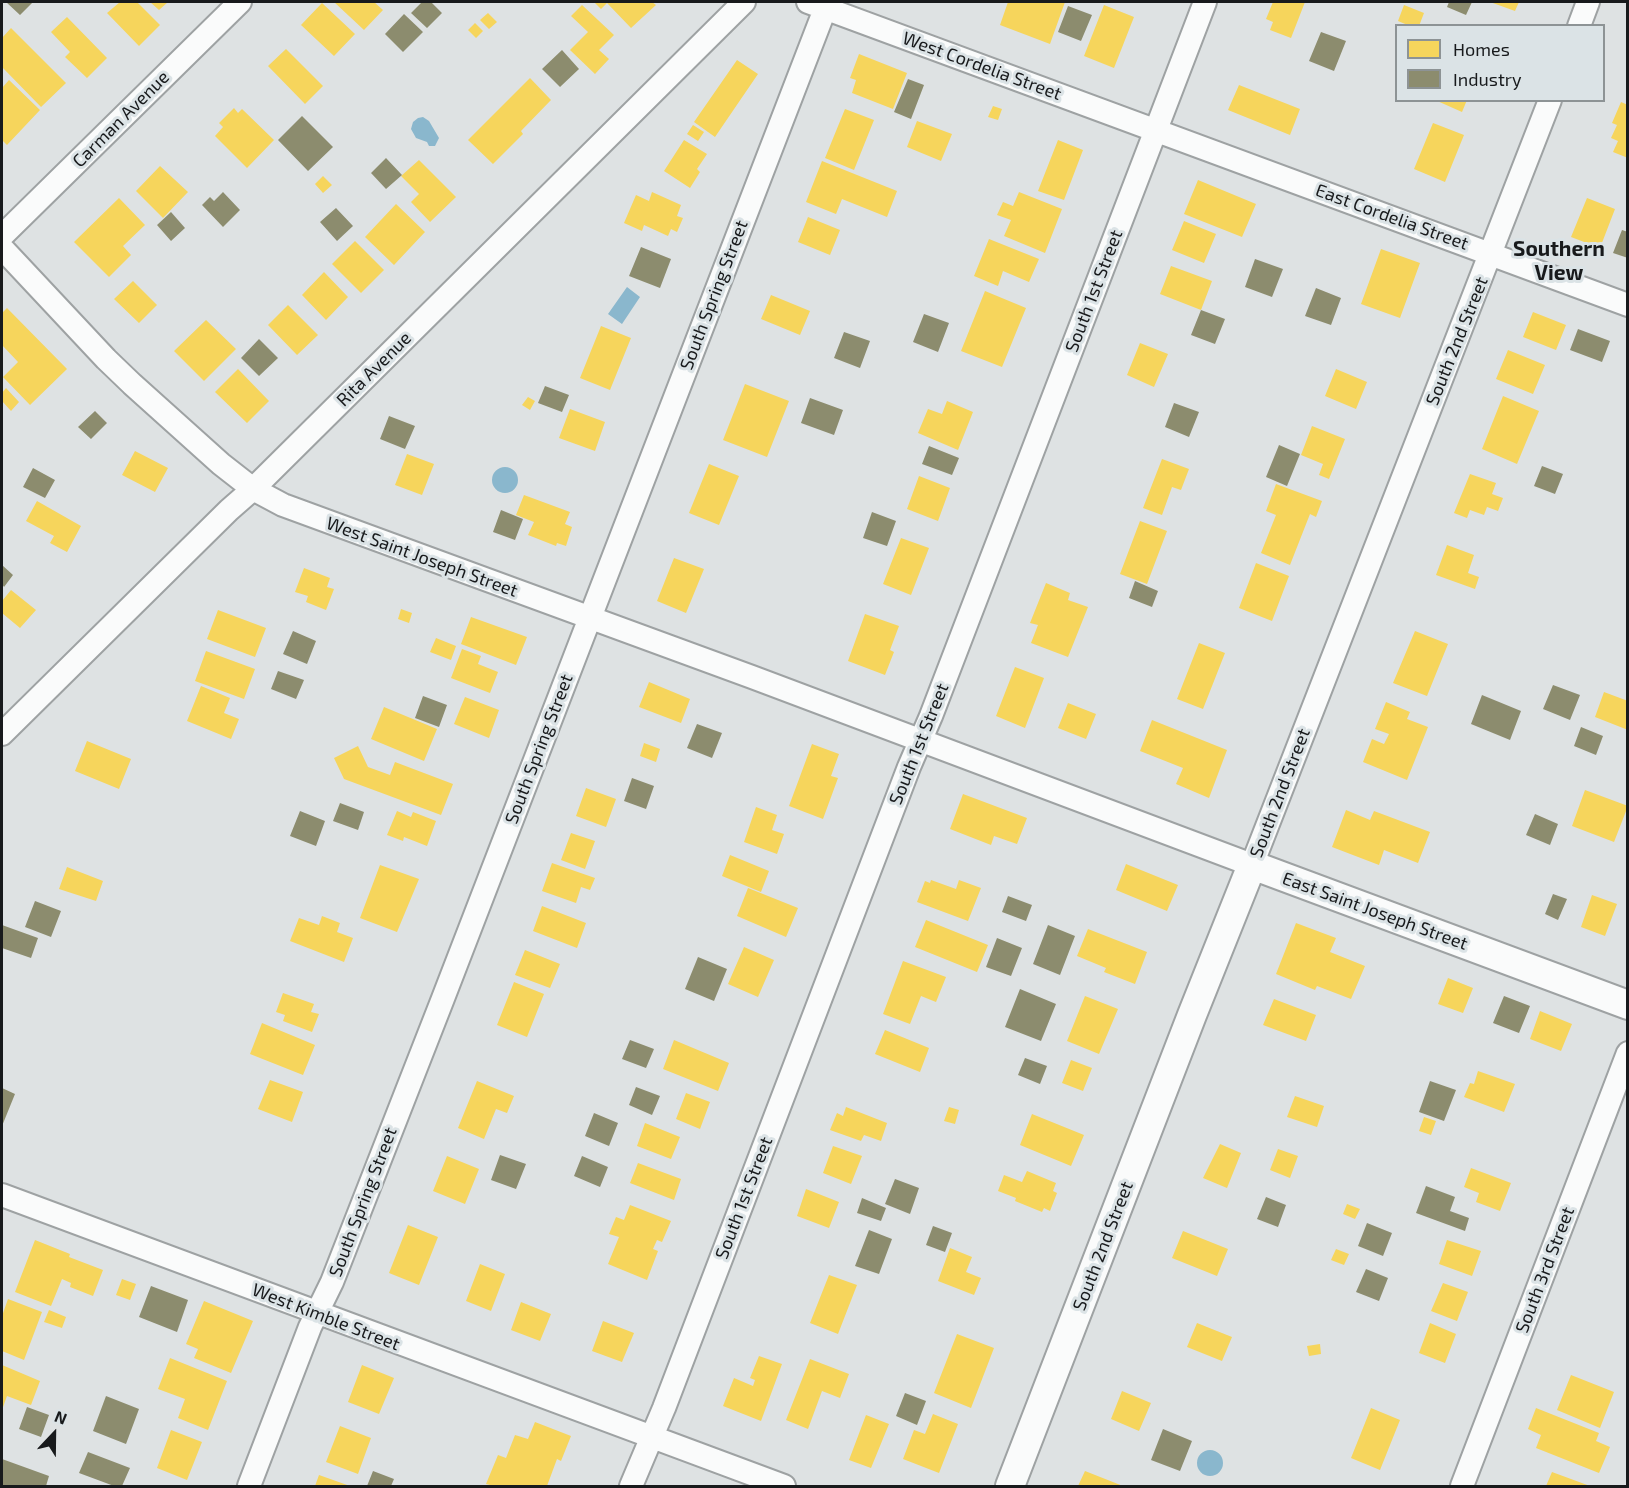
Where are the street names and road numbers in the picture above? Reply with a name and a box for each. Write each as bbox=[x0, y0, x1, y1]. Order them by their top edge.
street label: West Cordelia Street bbox=[900, 27, 1064, 105]
street label: Carman Avenue bbox=[68, 66, 174, 172]
street label: East Cordelia Street bbox=[1313, 179, 1471, 255]
street label: South Spring Street bbox=[675, 217, 753, 373]
street label: South 1st Street bbox=[1061, 227, 1127, 355]
street label: South 2nd Street bbox=[1421, 274, 1493, 408]
street label: Rita Avenue bbox=[332, 327, 416, 411]
street label: West Saint Joseph Street bbox=[323, 512, 521, 602]
street label: South Spring Street bbox=[500, 671, 578, 827]
street label: South 1st Street bbox=[885, 680, 953, 808]
street label: South 2nd Street bbox=[1245, 725, 1315, 861]
street label: East Saint Joseph Street bbox=[1279, 867, 1471, 955]
street label: South Spring Street bbox=[324, 1124, 402, 1280]
street label: South 1st Street bbox=[711, 1134, 777, 1262]
street label: South 2nd Street bbox=[1068, 1178, 1138, 1314]
street label: South 3rd Street bbox=[1511, 1204, 1579, 1336]
street label: West Kimble Street bbox=[249, 1279, 403, 1355]

